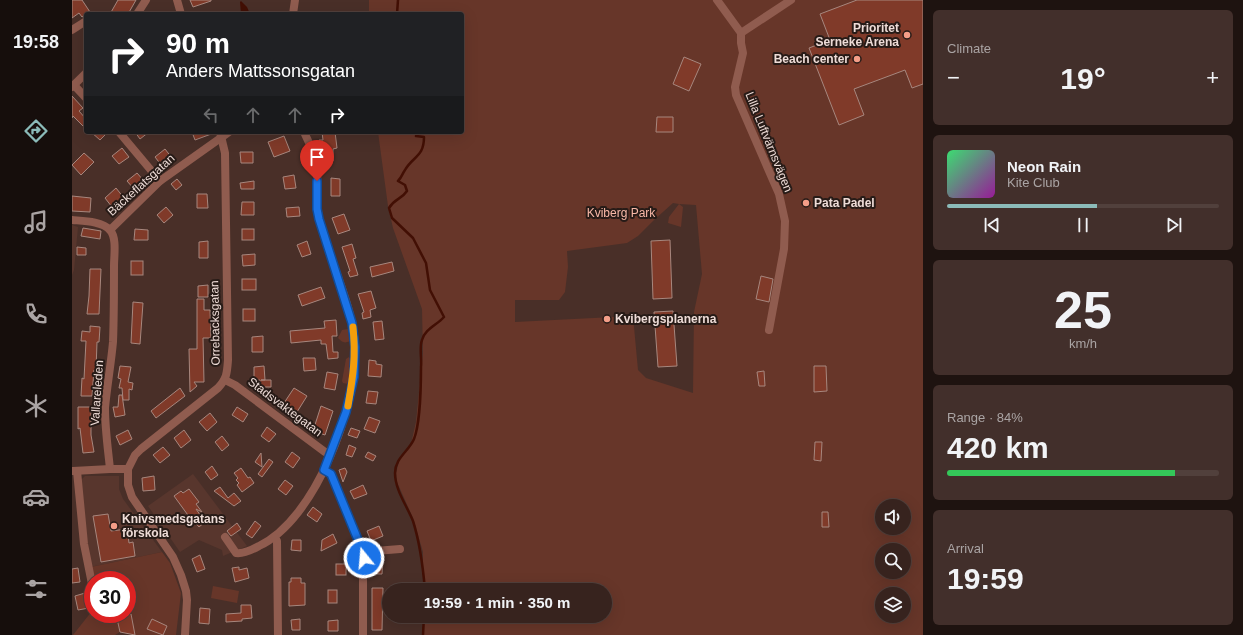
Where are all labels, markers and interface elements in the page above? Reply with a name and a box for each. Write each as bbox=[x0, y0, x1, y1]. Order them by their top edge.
place label: Prioritet Serneke Arena bbox=[815, 21, 899, 49]
icon: right bbox=[100, 28, 152, 80]
text: 90 m bbox=[166, 28, 230, 59]
marker: Prioritet Serneke Arena bbox=[902, 30, 912, 40]
text: 19:58 bbox=[13, 32, 59, 52]
text: Climate bbox=[947, 41, 991, 56]
place label: Beach center bbox=[774, 52, 849, 66]
marker: Beach center bbox=[852, 54, 862, 64]
text: Anders Mattssonsgatan bbox=[166, 61, 355, 81]
text: 19° bbox=[1060, 62, 1106, 95]
text: − bbox=[947, 65, 960, 90]
text: + bbox=[1206, 65, 1219, 90]
street label: Lilla Luftvärnsvägen bbox=[743, 90, 795, 194]
icon: left bbox=[200, 104, 222, 126]
icon: ahead bbox=[242, 104, 264, 126]
icon: ahead bbox=[284, 104, 306, 126]
icon: right bbox=[326, 104, 348, 126]
icon: directions bbox=[22, 117, 50, 145]
pin bbox=[300, 140, 334, 181]
icon: arrive bbox=[306, 146, 328, 168]
street label: Bäckeflatsgatan bbox=[105, 151, 177, 219]
text: Neon Rain bbox=[1007, 158, 1081, 175]
text: Kite Club bbox=[1007, 175, 1060, 190]
place label: Pata Padel bbox=[814, 196, 875, 210]
marker: Pata Padel bbox=[801, 198, 811, 208]
park label: Kviberg Park bbox=[587, 206, 656, 220]
icon: music bbox=[22, 208, 50, 236]
icon: previous bbox=[981, 214, 1003, 236]
icon: pause bbox=[1072, 214, 1094, 236]
icon: next bbox=[1163, 214, 1185, 236]
street label: Orrebacksgatan bbox=[207, 280, 223, 366]
text: 25 bbox=[1054, 281, 1112, 339]
icon: phone bbox=[22, 300, 50, 328]
place label: Kvibergsplanerna bbox=[615, 312, 717, 326]
marker: Kvibergsplanerna bbox=[602, 314, 612, 324]
text: km/h bbox=[1069, 336, 1097, 351]
street label: Vallareleden bbox=[88, 360, 106, 426]
street label: Stadsvaktegatan bbox=[245, 375, 325, 439]
icon: climate bbox=[22, 392, 50, 420]
text: Range · 84% bbox=[947, 410, 1023, 425]
text: 420 km bbox=[947, 431, 1049, 464]
icon: car bbox=[22, 483, 50, 511]
map controls bbox=[875, 499, 911, 623]
button: sound bbox=[875, 499, 911, 535]
place label: Knivsmedsgatans förskola bbox=[122, 512, 225, 540]
marker: Knivsmedsgatans förskola bbox=[109, 521, 119, 531]
position arrow bbox=[343, 537, 385, 579]
text: Arrival bbox=[947, 541, 984, 556]
button: search bbox=[875, 543, 911, 579]
text: 19:59 bbox=[947, 562, 1024, 595]
speed limit sign: 30 bbox=[84, 571, 136, 623]
icon: filters bbox=[22, 575, 50, 603]
button: layers bbox=[875, 587, 911, 623]
text: 19:59 · 1 min · 350 m bbox=[424, 594, 570, 611]

